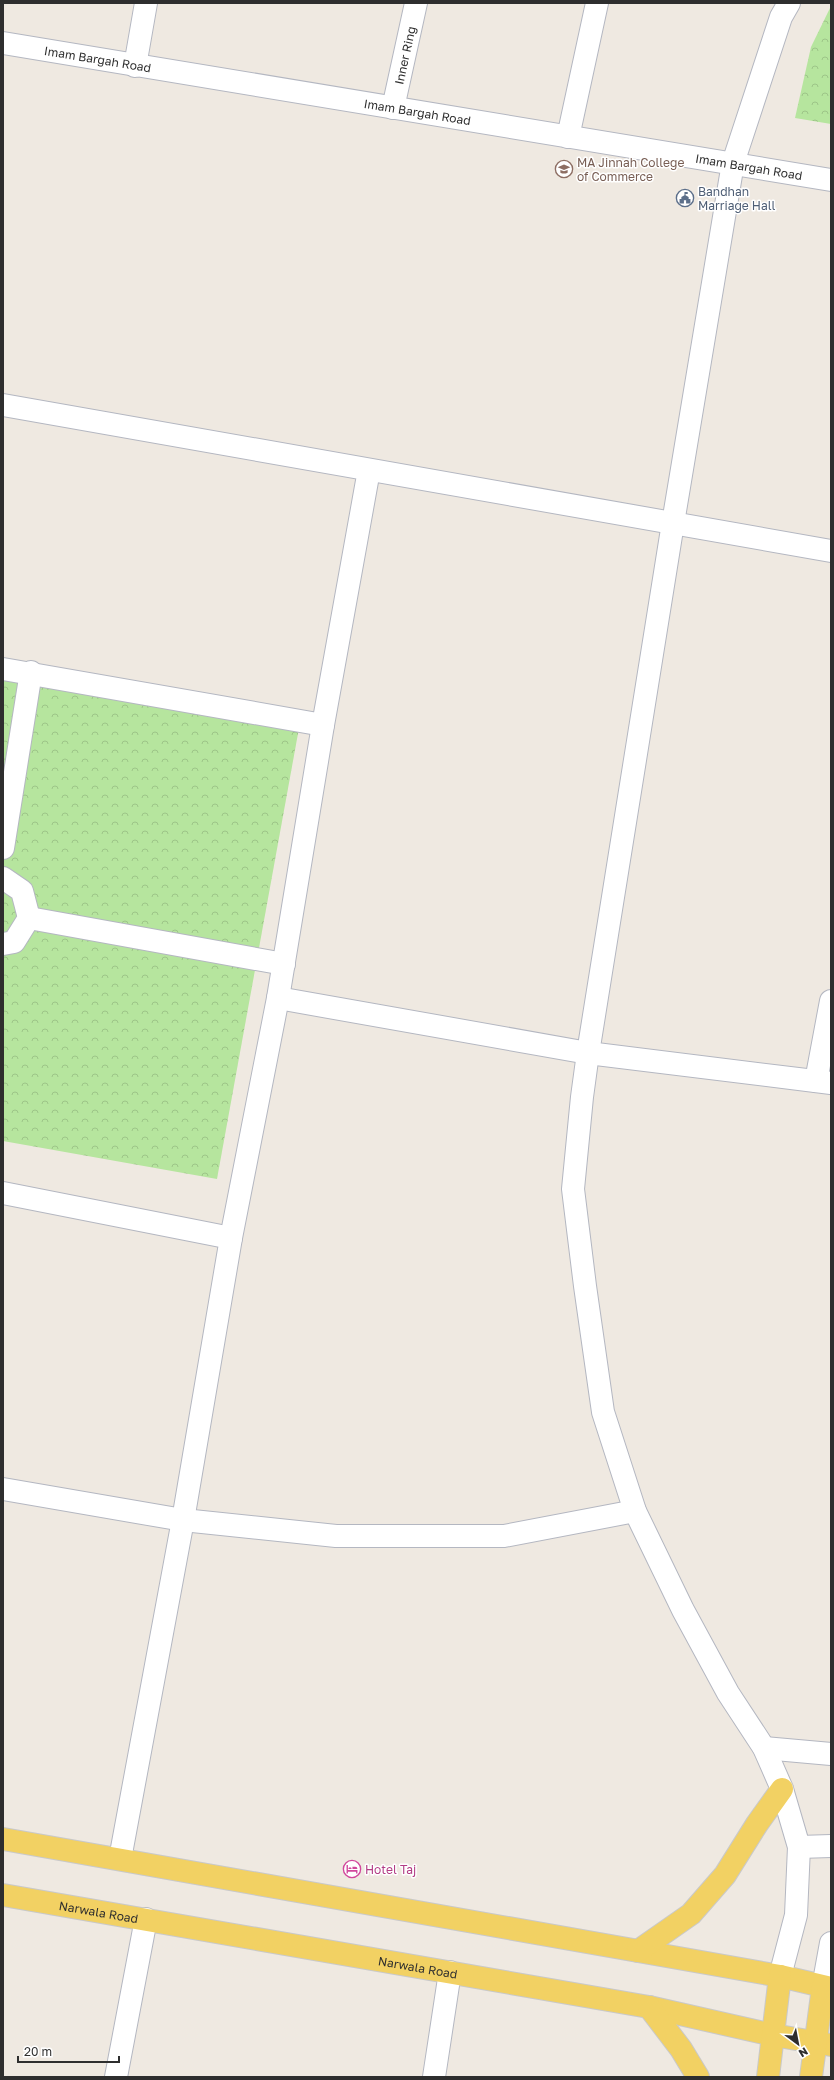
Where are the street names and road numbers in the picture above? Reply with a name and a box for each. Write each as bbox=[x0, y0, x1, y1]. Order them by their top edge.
street label: Inner Ring bbox=[391, 25, 418, 86]
street label: Imam Bargah Road bbox=[43, 42, 152, 75]
street label: Imam Bargah Road bbox=[363, 95, 472, 128]
street label: Imam Bargah Road bbox=[694, 150, 803, 183]
street label: Narwala Road bbox=[58, 1897, 139, 1926]
street label: Narwala Road bbox=[377, 1953, 459, 1981]

